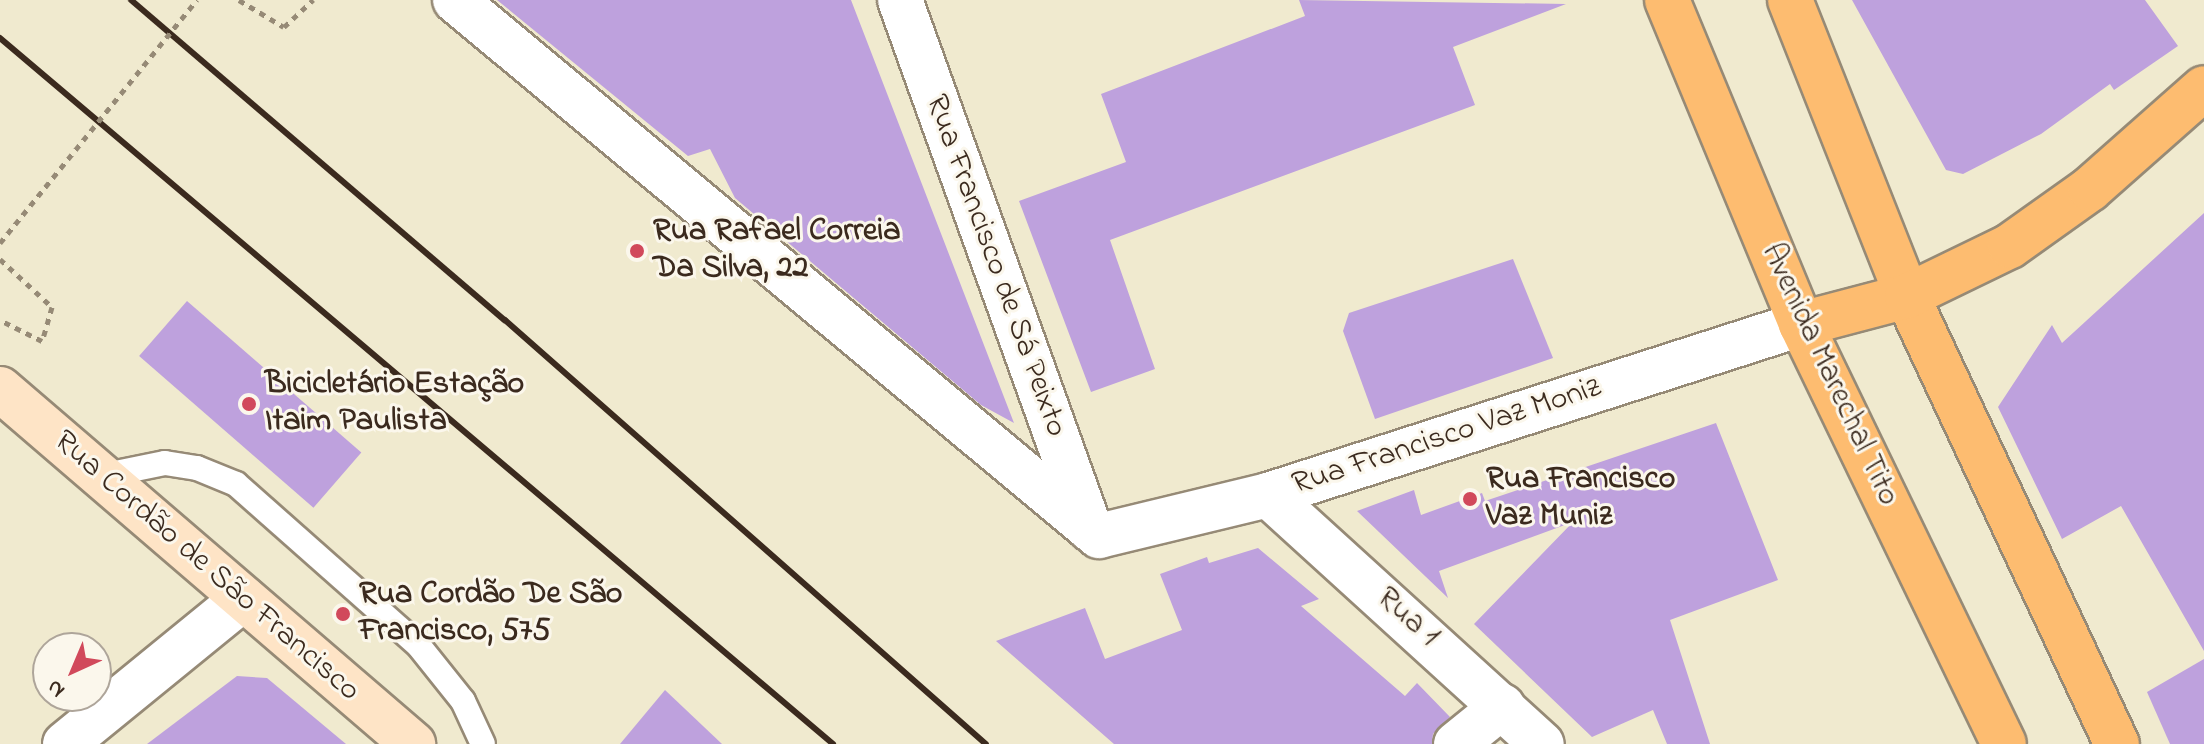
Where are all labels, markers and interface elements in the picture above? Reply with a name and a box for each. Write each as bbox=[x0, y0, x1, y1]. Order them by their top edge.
street label: Rua Francisco de Sá Peixto bbox=[915, 90, 1075, 442]
place label: Rua Rafael Correia Da Silva, 22 bbox=[653, 214, 900, 289]
street label: Avenida Marechal Tito bbox=[1751, 238, 1907, 512]
marker: Rua Rafael Correia Da Silva, 22 bbox=[628, 242, 646, 260]
place label: Bicicletário Estação Itaim Paulista bbox=[265, 367, 524, 442]
street label: Rua Francisco Vaz Moniz bbox=[1288, 369, 1606, 505]
marker: Bicicletário Estação Itaim Paulista bbox=[240, 395, 258, 413]
street label: Rua Cordão de São Francisco bbox=[45, 423, 367, 711]
place label: Rua Francisco Vaz Muniz bbox=[1486, 462, 1675, 537]
marker: Rua Francisco Vaz Muniz bbox=[1461, 490, 1479, 508]
place label: Rua Cordão De São Francisco, 575 bbox=[359, 577, 622, 652]
street label: Rua 1 bbox=[1368, 580, 1446, 656]
marker: Rua Cordão De São Francisco, 575 bbox=[334, 605, 352, 623]
north arrow bbox=[32, 632, 112, 712]
text: N bbox=[40, 671, 73, 705]

